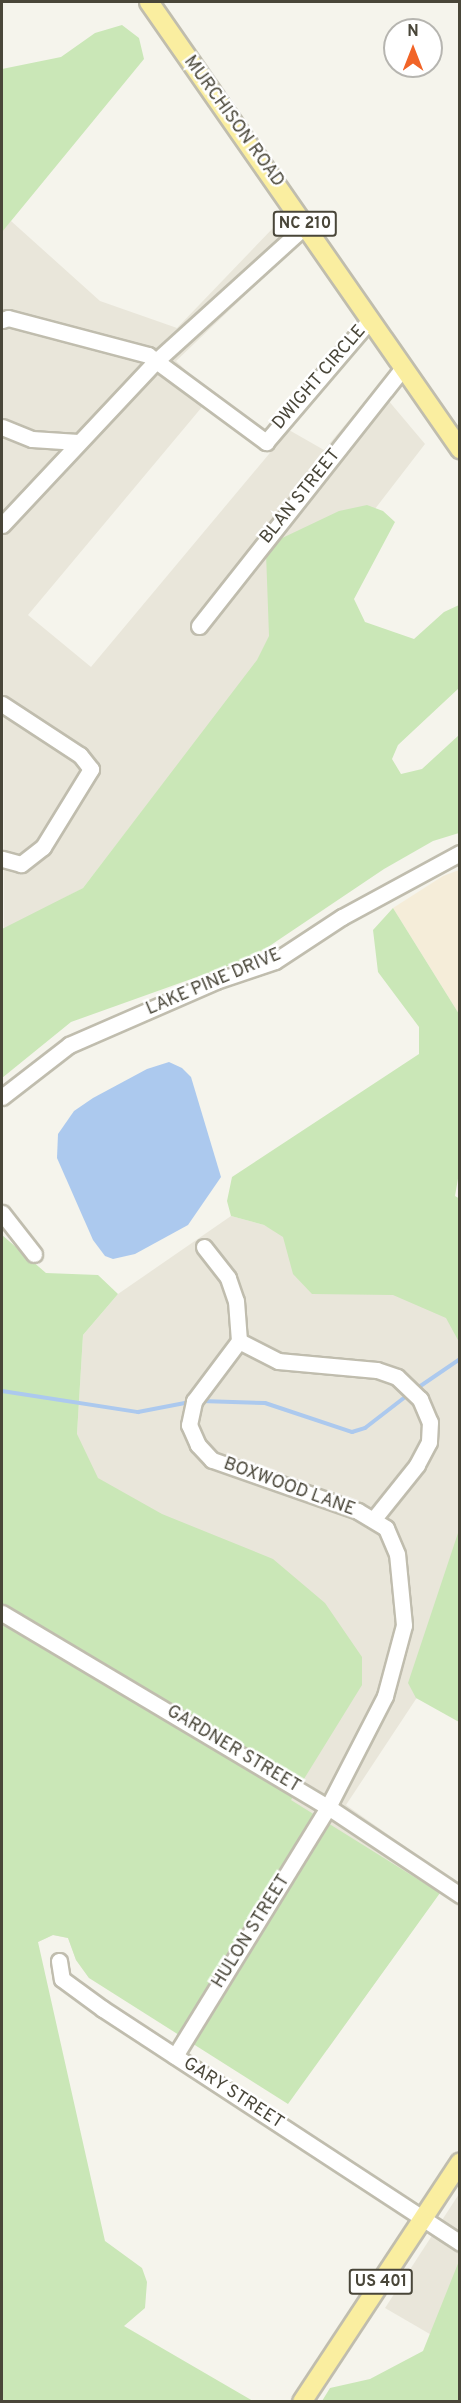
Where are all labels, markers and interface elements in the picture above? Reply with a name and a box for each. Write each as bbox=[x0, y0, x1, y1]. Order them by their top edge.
north arrow bbox=[383, 18, 443, 78]
text: N bbox=[407, 22, 419, 42]
street label: MURCHISON ROAD bbox=[178, 52, 288, 192]
road number: NC 210 bbox=[272, 211, 338, 237]
street label: DWIGHT CIRCLE bbox=[269, 321, 371, 435]
street label: BLAN STREET bbox=[256, 445, 346, 549]
street label: LAKE PINE DRIVE bbox=[143, 945, 285, 1021]
street label: BOXWOOD LANE bbox=[220, 1454, 358, 1522]
street label: GARDNER STREET bbox=[162, 1702, 304, 1798]
street label: HULON STREET bbox=[208, 1871, 296, 1993]
street label: GARY STREET bbox=[178, 2053, 288, 2135]
road number: US 401 bbox=[348, 2269, 414, 2295]

